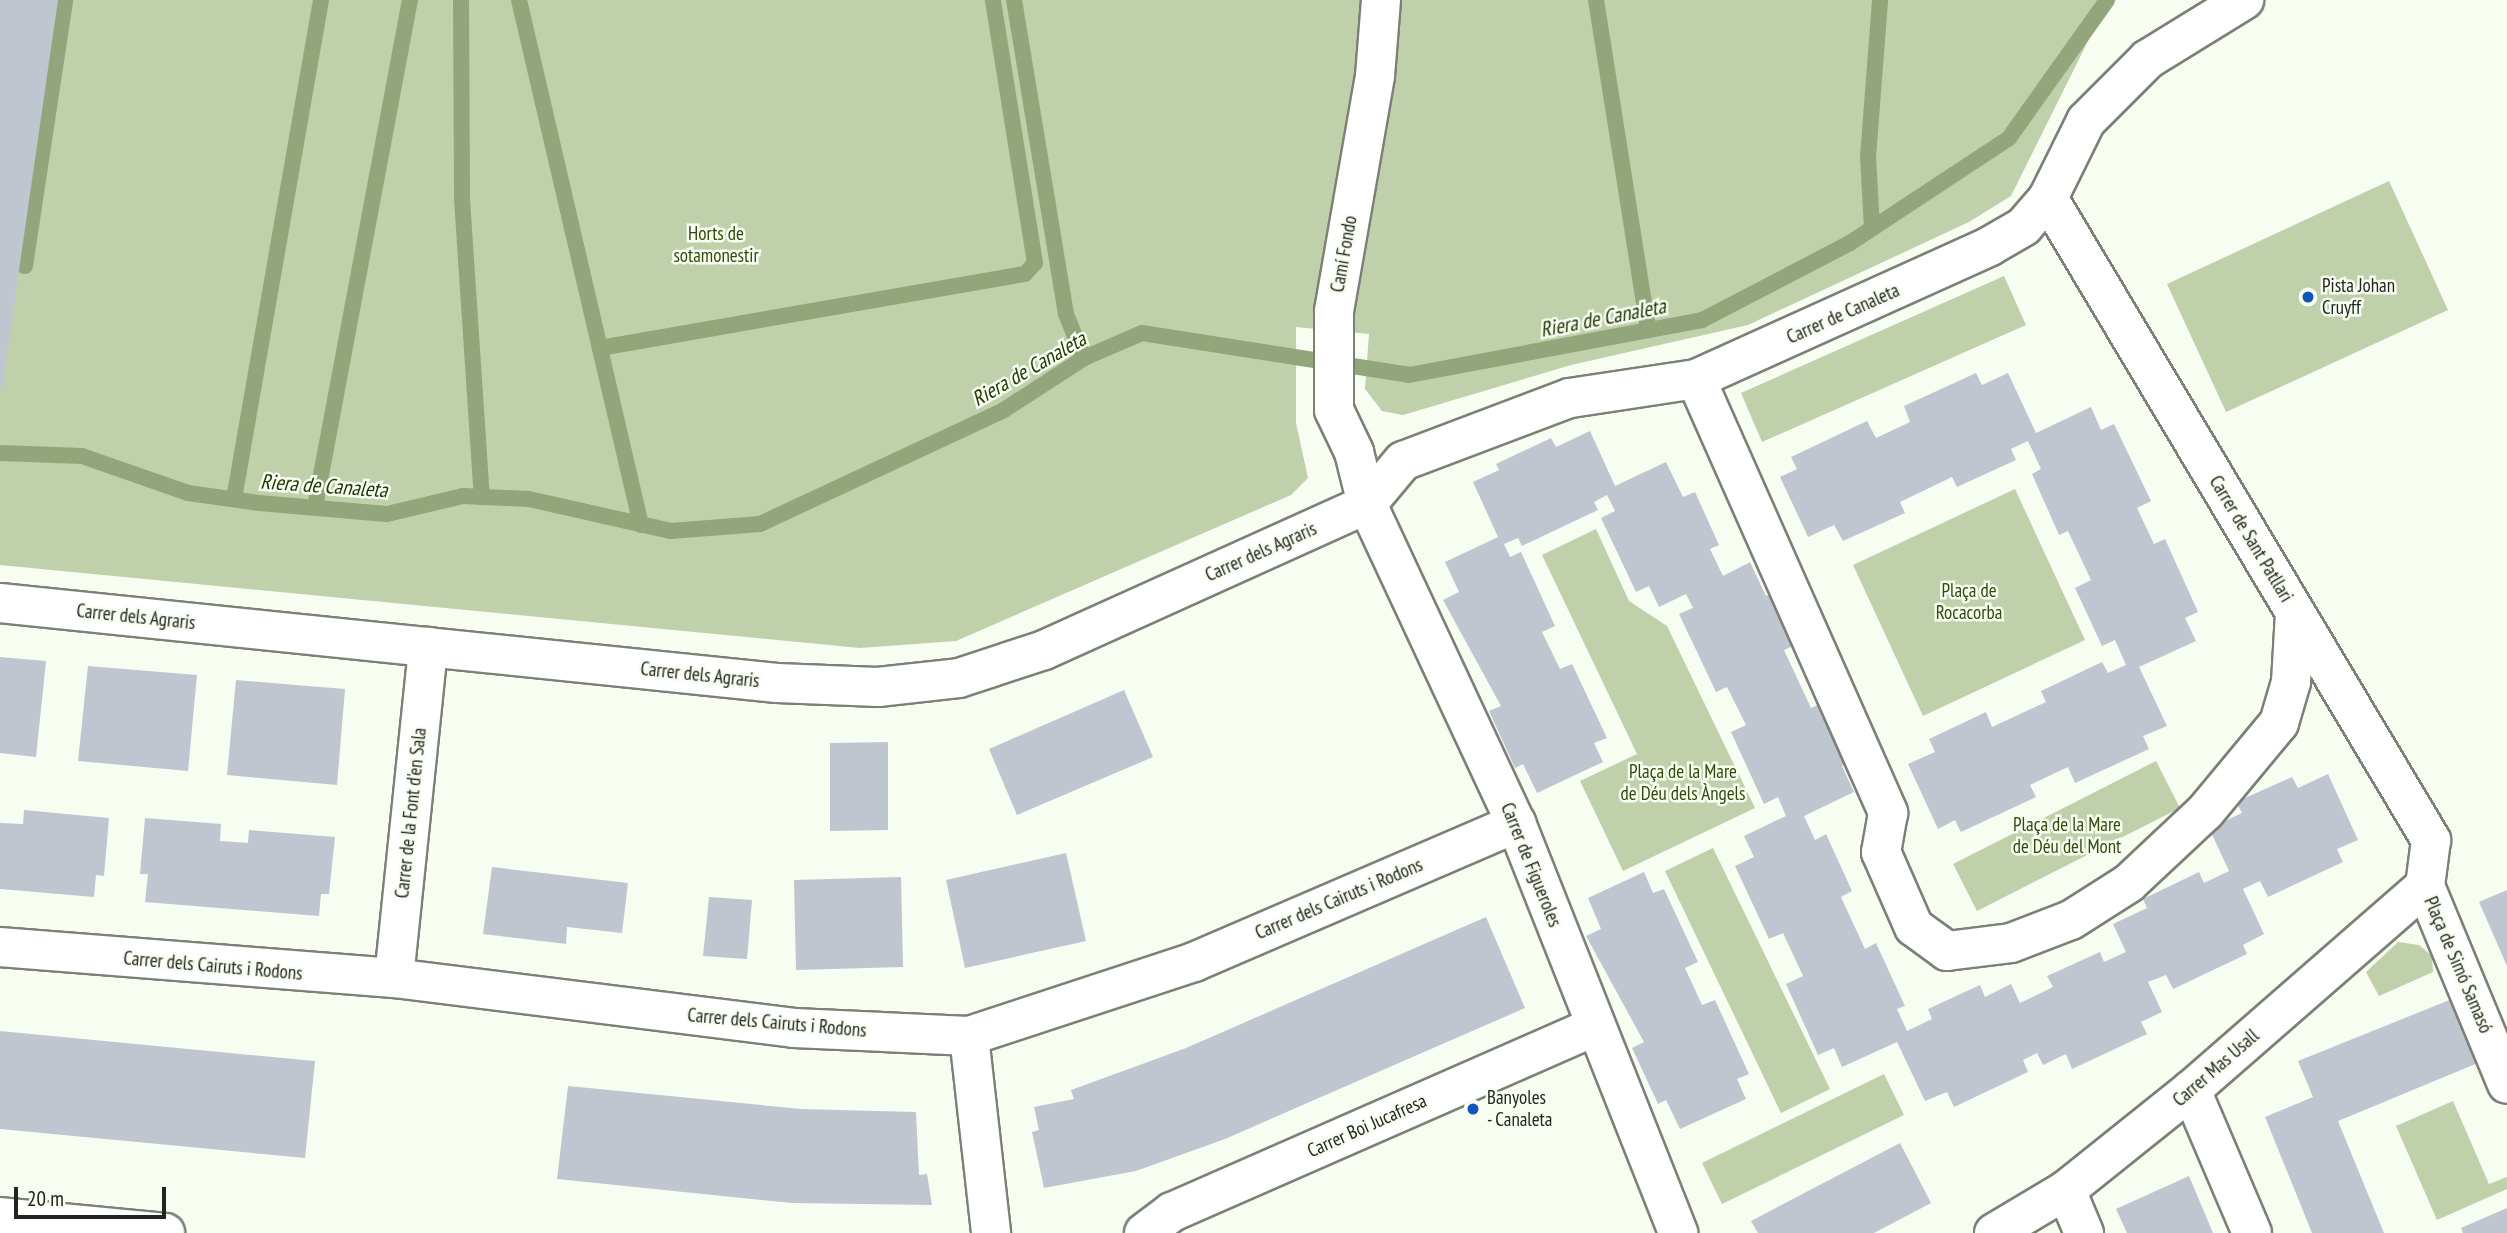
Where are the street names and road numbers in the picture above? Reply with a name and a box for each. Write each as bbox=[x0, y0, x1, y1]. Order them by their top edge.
street label: Camí Fondo bbox=[1326, 214, 1362, 294]
street label: Carrer de Canaleta bbox=[1783, 279, 1903, 349]
street label: Carrer de Sant Patllari bbox=[2204, 472, 2298, 606]
street label: Carrer dels Agraris bbox=[1202, 517, 1320, 587]
street label: Carrer dels Agraris bbox=[75, 599, 197, 635]
street label: Carrer dels Agraris bbox=[639, 657, 761, 693]
street label: Carrer de la Font d'en Sala bbox=[391, 727, 431, 899]
street label: Carrer de Figueroles bbox=[1496, 800, 1566, 930]
street label: Carrer dels Cairuts i Rodons bbox=[1252, 853, 1426, 945]
street label: Plaça de Simó Samasó bbox=[2419, 893, 2497, 1037]
street label: Carrer dels Cairuts i Rodons bbox=[122, 947, 304, 985]
street label: Carrer dels Cairuts i Rodons bbox=[686, 1004, 868, 1042]
street label: Carrer Mas Usall bbox=[2168, 1024, 2264, 1112]
street label: Carrer Boi Jucafresa bbox=[1304, 1090, 1430, 1162]

